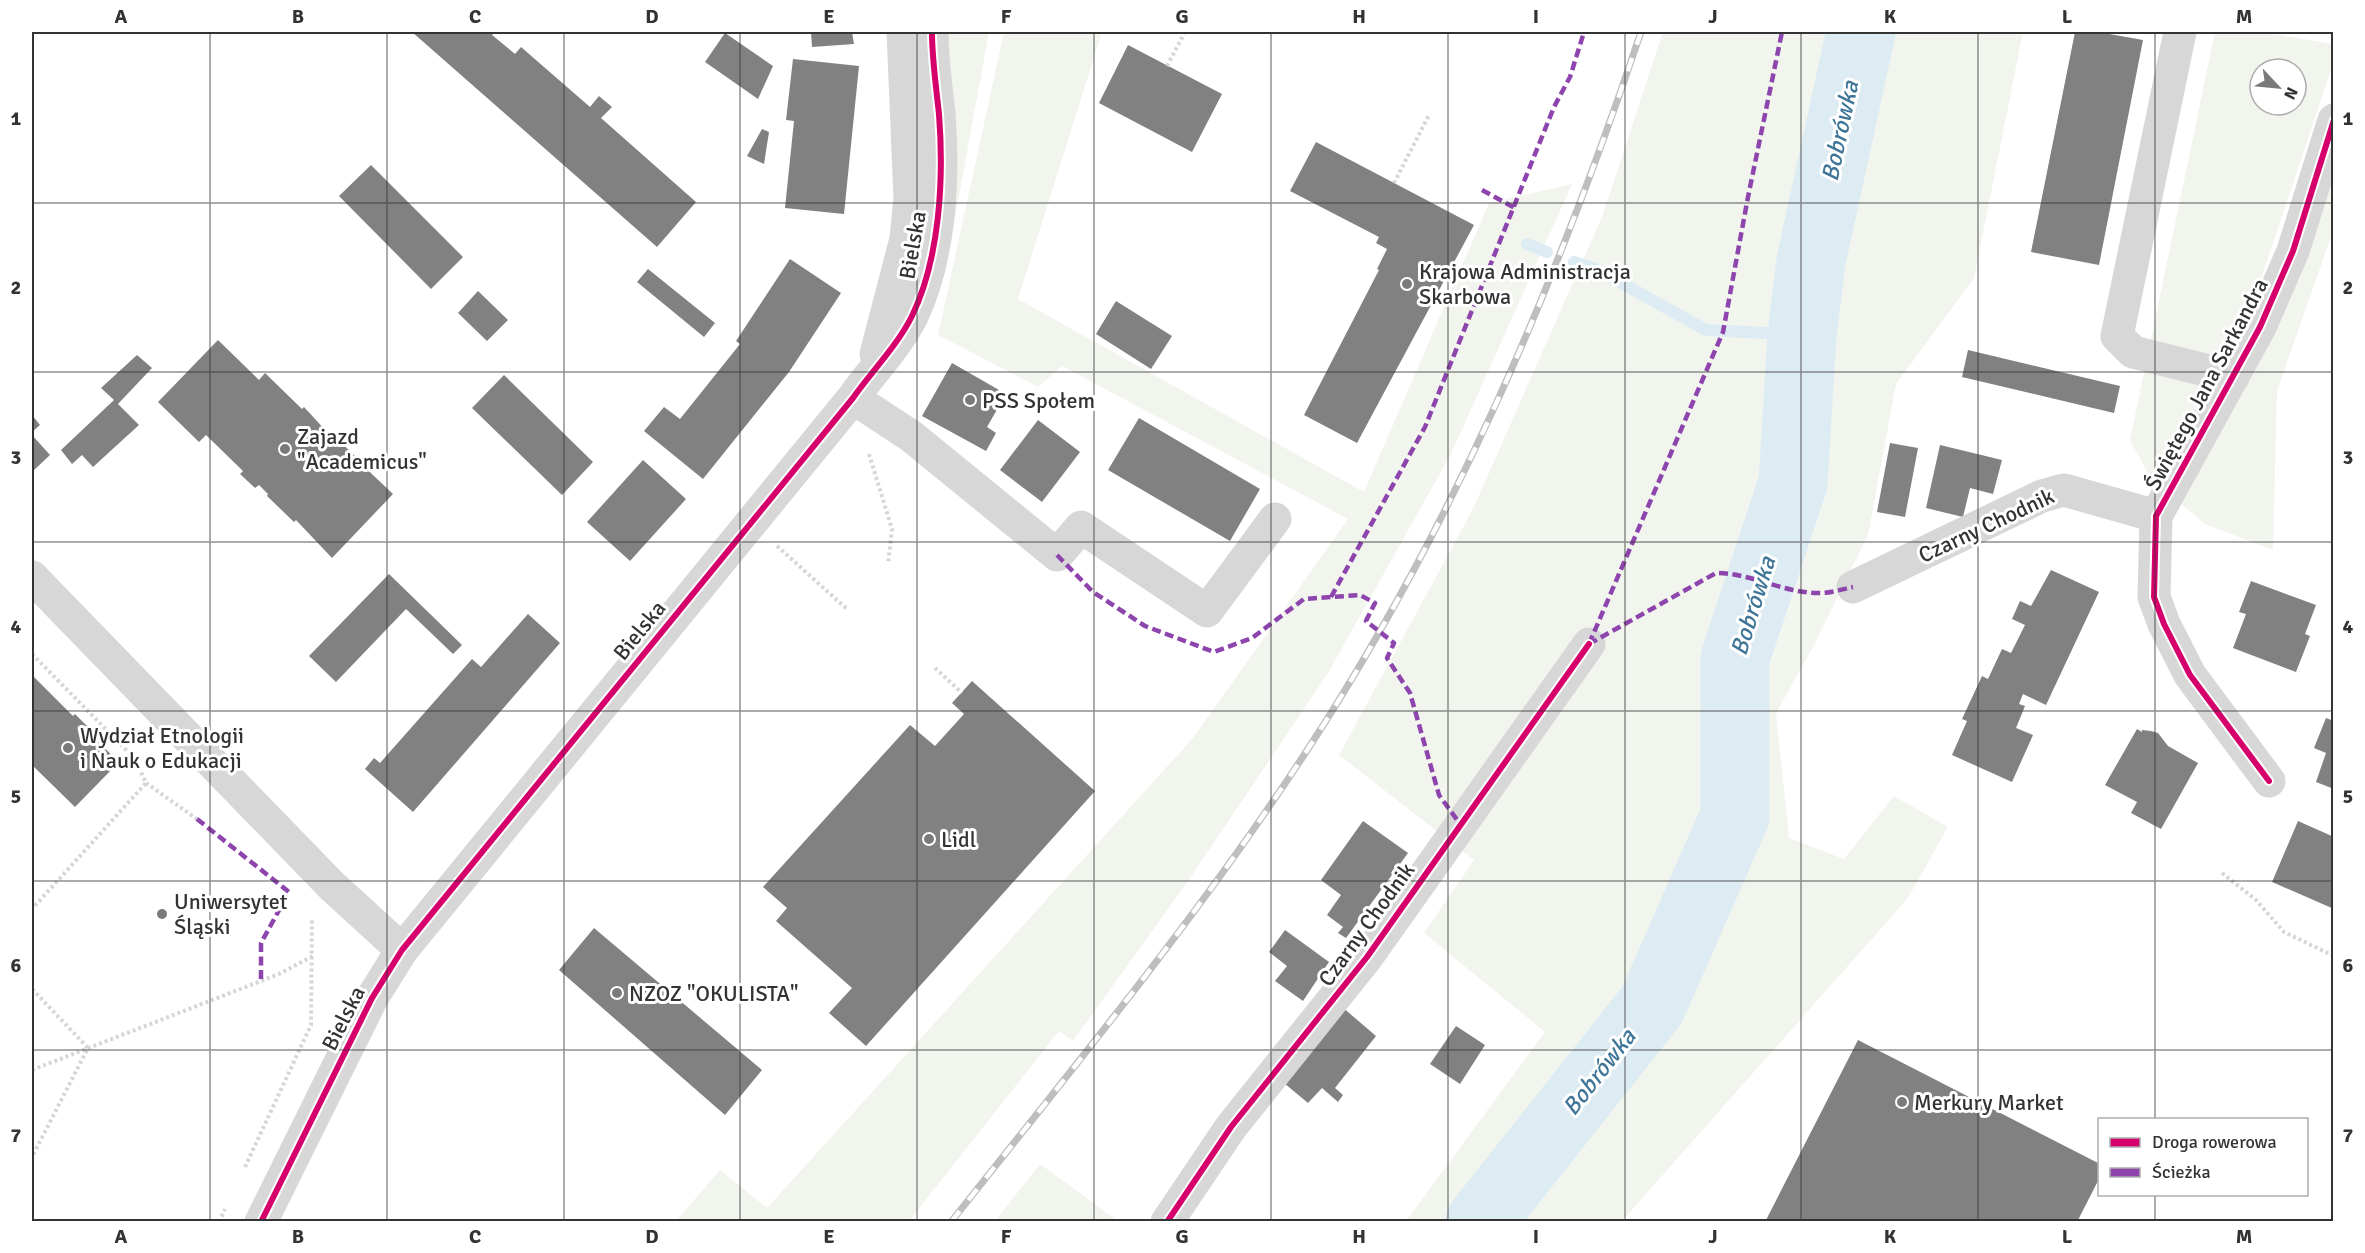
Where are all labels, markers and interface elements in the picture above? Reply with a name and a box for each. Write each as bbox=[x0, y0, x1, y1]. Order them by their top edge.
text: A bbox=[115, 4, 128, 29]
text: B bbox=[292, 4, 304, 29]
text: C bbox=[469, 4, 481, 29]
text: D bbox=[645, 4, 659, 29]
text: E bbox=[823, 4, 835, 29]
text: F bbox=[1001, 4, 1012, 29]
text: G bbox=[1175, 4, 1189, 29]
text: H bbox=[1352, 4, 1366, 29]
text: I bbox=[1533, 4, 1539, 29]
text: J bbox=[1708, 4, 1718, 29]
text: K bbox=[1884, 4, 1897, 29]
text: L bbox=[2062, 4, 2073, 29]
text: M bbox=[2236, 4, 2252, 29]
north arrow bbox=[2248, 57, 2308, 117]
water label: Bobrówka bbox=[1815, 77, 1865, 184]
text: N bbox=[2279, 84, 2302, 103]
text: 1 bbox=[11, 106, 22, 131]
text: 1 bbox=[2343, 106, 2354, 131]
street label: Bielska bbox=[893, 209, 932, 281]
place label: Krajowa Administracja Skarbowa bbox=[1419, 258, 1631, 310]
street label: Świętego Jana Sarkandra bbox=[2139, 274, 2274, 495]
text: 2 bbox=[11, 275, 21, 300]
text: 2 bbox=[2343, 275, 2353, 300]
marker: Krajowa Administracja Skarbowa bbox=[1400, 277, 1414, 291]
place label: PSS Społem bbox=[982, 387, 1095, 414]
marker: PSS Społem bbox=[963, 393, 977, 407]
place label: Zajazd "Academicus" bbox=[297, 423, 427, 475]
marker: Zajazd "Academicus" bbox=[278, 442, 292, 456]
text: 3 bbox=[11, 445, 21, 470]
text: 3 bbox=[2343, 445, 2353, 470]
street label: Czarny Chodnik bbox=[1914, 482, 2058, 569]
water label: Bobrówka bbox=[1724, 552, 1782, 659]
street label: Bielska bbox=[607, 595, 671, 665]
text: 4 bbox=[11, 614, 22, 639]
text: 4 bbox=[2343, 614, 2354, 639]
place label: Wydział Etnologii i Nauk o Edukacji bbox=[80, 722, 244, 774]
marker: Wydział Etnologii i Nauk o Edukacji bbox=[61, 741, 75, 755]
text: 5 bbox=[11, 784, 21, 809]
text: 5 bbox=[2343, 784, 2353, 809]
place label: Lidl bbox=[941, 826, 976, 853]
marker: Lidl bbox=[922, 832, 936, 846]
street label: Czarny Chodnik bbox=[1312, 857, 1420, 991]
place label: Uniwersytet Śląski bbox=[174, 888, 288, 940]
marker: Uniwersytet Śląski bbox=[155, 907, 169, 921]
text: 6 bbox=[11, 953, 22, 978]
text: 6 bbox=[2343, 953, 2354, 978]
place label: NZOZ "OKULISTA" bbox=[629, 980, 798, 1007]
street label: Bielska bbox=[316, 982, 371, 1055]
marker: NZOZ "OKULISTA" bbox=[610, 986, 624, 1000]
water label: Bobrówka bbox=[1556, 1022, 1643, 1121]
place label: Merkury Market bbox=[1914, 1089, 2064, 1116]
marker: Merkury Market bbox=[1895, 1095, 1909, 1109]
legend bbox=[2098, 1118, 2308, 1196]
text: 7 bbox=[11, 1123, 22, 1148]
text: 7 bbox=[2343, 1123, 2354, 1148]
text: Droga rowerowa bbox=[2152, 1131, 2277, 1153]
text: Ścieżka bbox=[2152, 1161, 2211, 1183]
text: A bbox=[115, 1224, 128, 1249]
text: B bbox=[292, 1224, 304, 1249]
text: C bbox=[469, 1224, 481, 1249]
text: D bbox=[645, 1224, 659, 1249]
text: E bbox=[823, 1224, 835, 1249]
text: F bbox=[1001, 1224, 1012, 1249]
text: G bbox=[1175, 1224, 1189, 1249]
text: H bbox=[1352, 1224, 1366, 1249]
text: I bbox=[1533, 1224, 1539, 1249]
text: J bbox=[1708, 1224, 1718, 1249]
text: K bbox=[1884, 1224, 1897, 1249]
text: L bbox=[2062, 1224, 2073, 1249]
text: M bbox=[2236, 1224, 2252, 1249]

